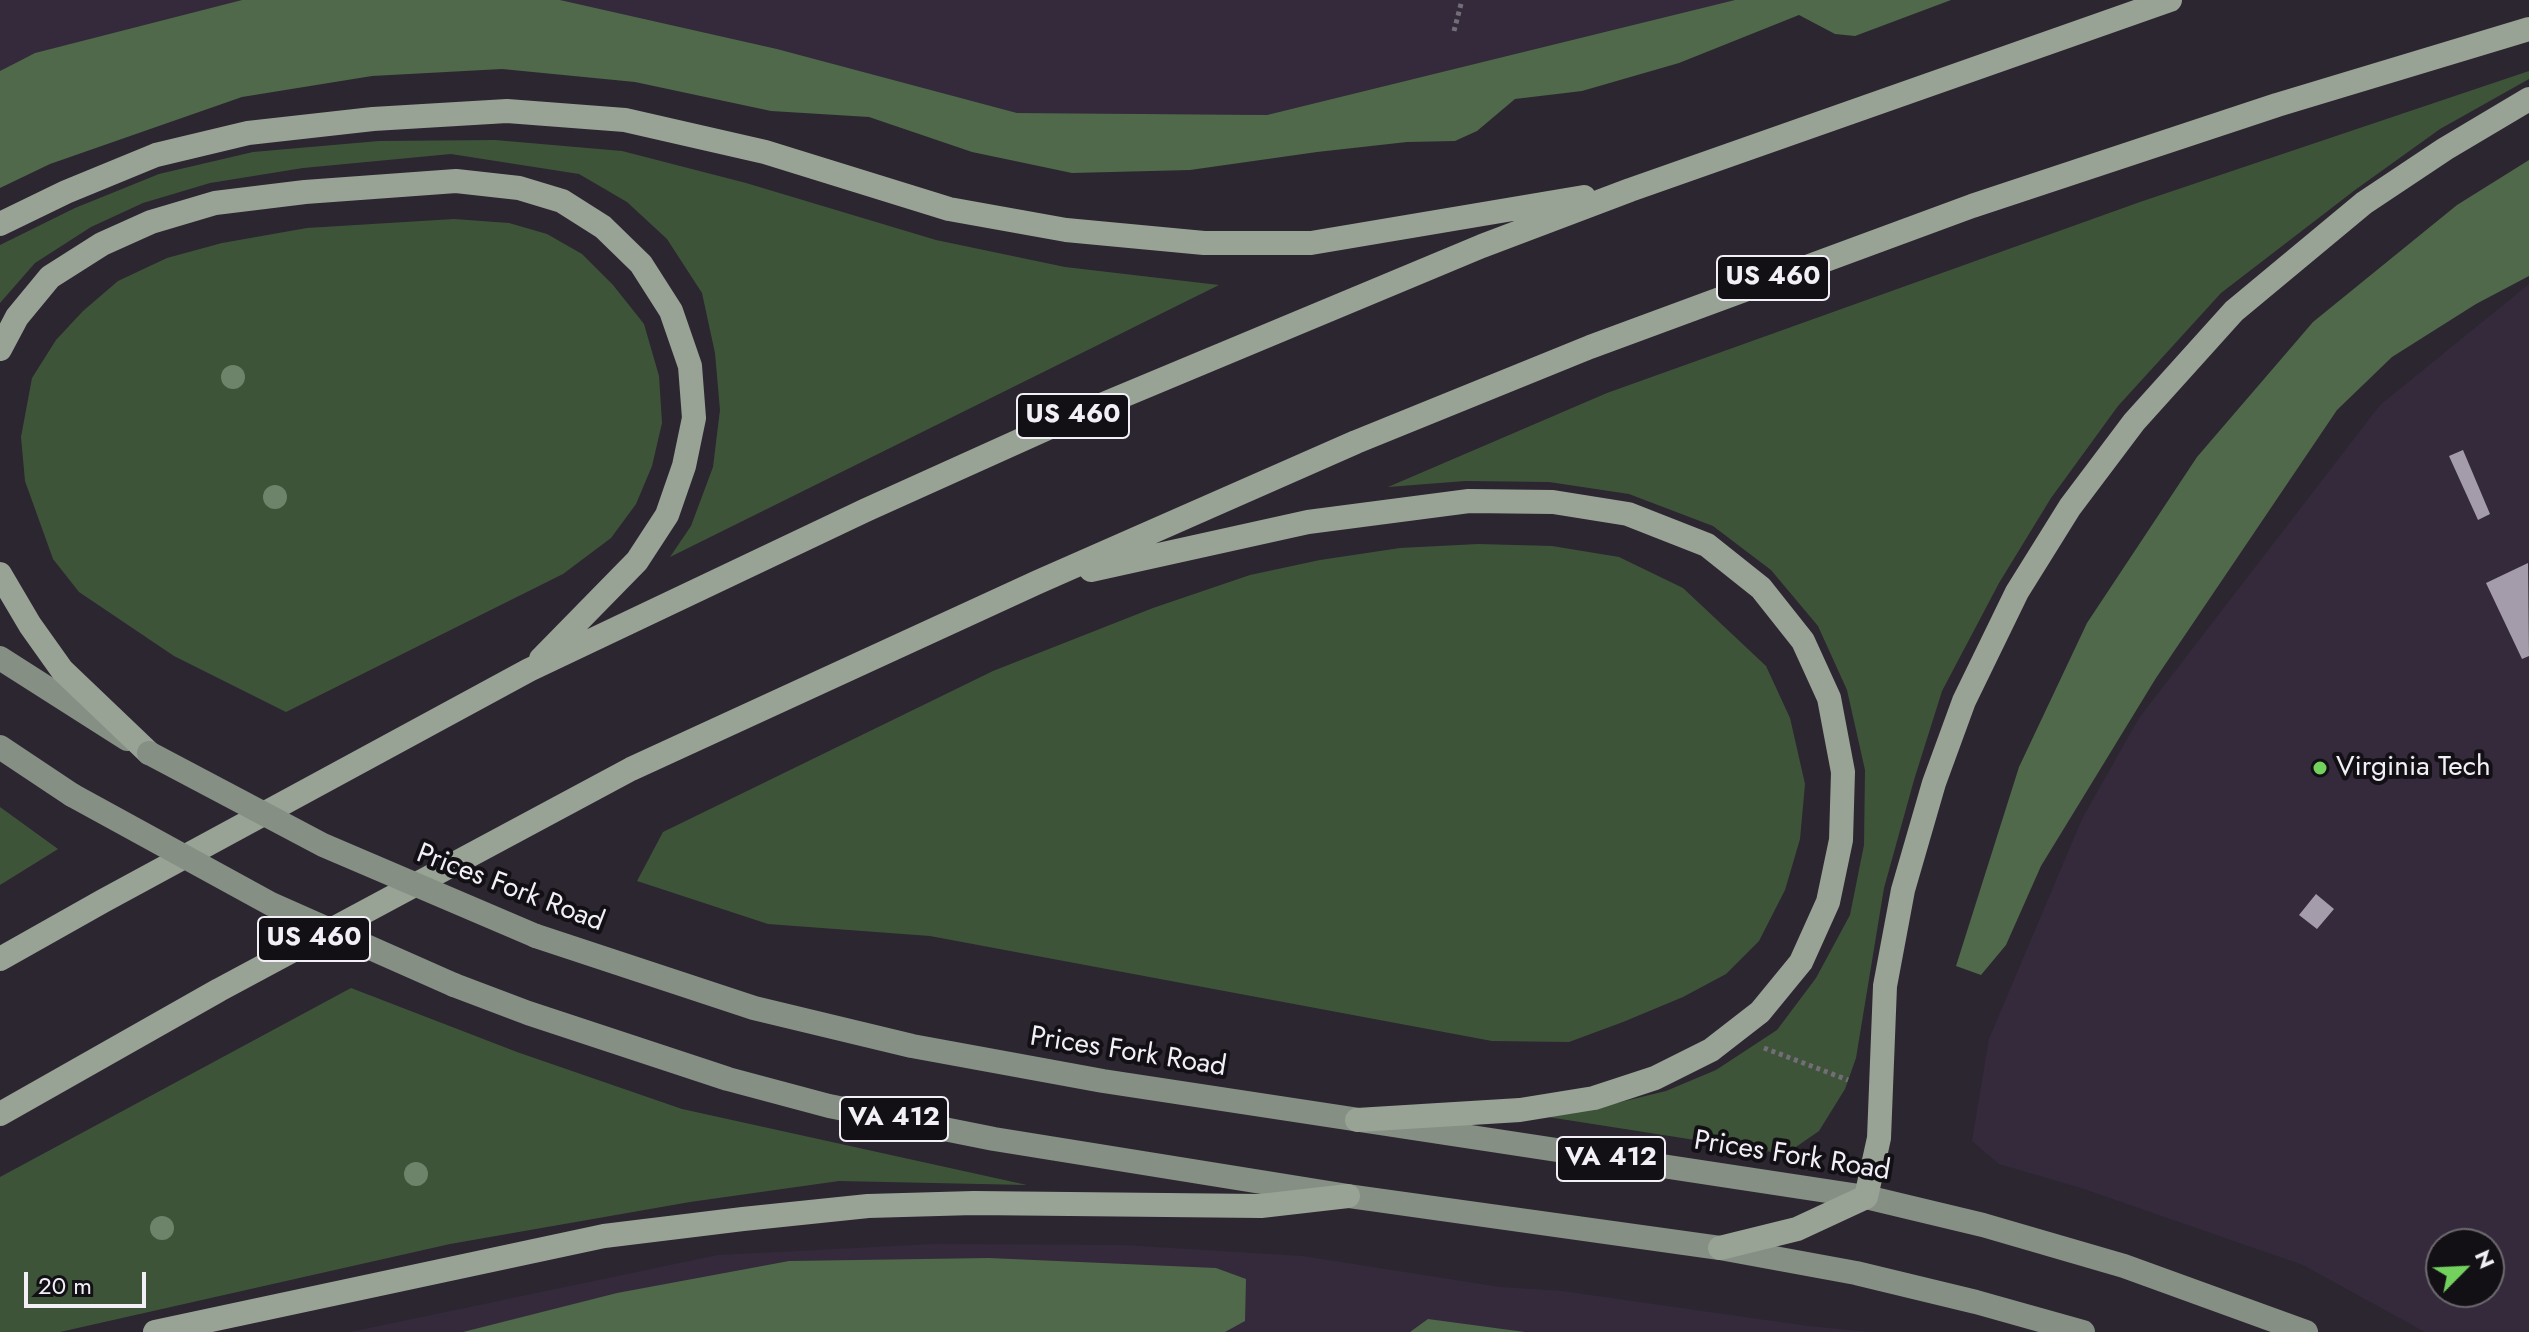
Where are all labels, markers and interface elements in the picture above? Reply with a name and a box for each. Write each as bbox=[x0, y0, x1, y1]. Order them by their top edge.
road number: US 460 bbox=[1717, 256, 1829, 300]
road number: US 460 bbox=[1017, 394, 1129, 438]
place label: Virginia Tech bbox=[2336, 751, 2491, 785]
marker: Virginia Tech bbox=[2311, 759, 2329, 777]
street label: Prices Fork Road bbox=[411, 838, 609, 940]
road number: US 460 bbox=[258, 917, 370, 961]
street label: Prices Fork Road bbox=[1027, 1021, 1229, 1085]
road number: VA 412 bbox=[840, 1097, 948, 1141]
street label: Prices Fork Road bbox=[1691, 1125, 1893, 1189]
road number: VA 412 bbox=[1557, 1137, 1665, 1181]
north arrow bbox=[2425, 1228, 2505, 1308]
text: N bbox=[2467, 1245, 2503, 1274]
scale bar bbox=[28, 1256, 150, 1306]
text: 20 m bbox=[38, 1268, 92, 1303]

